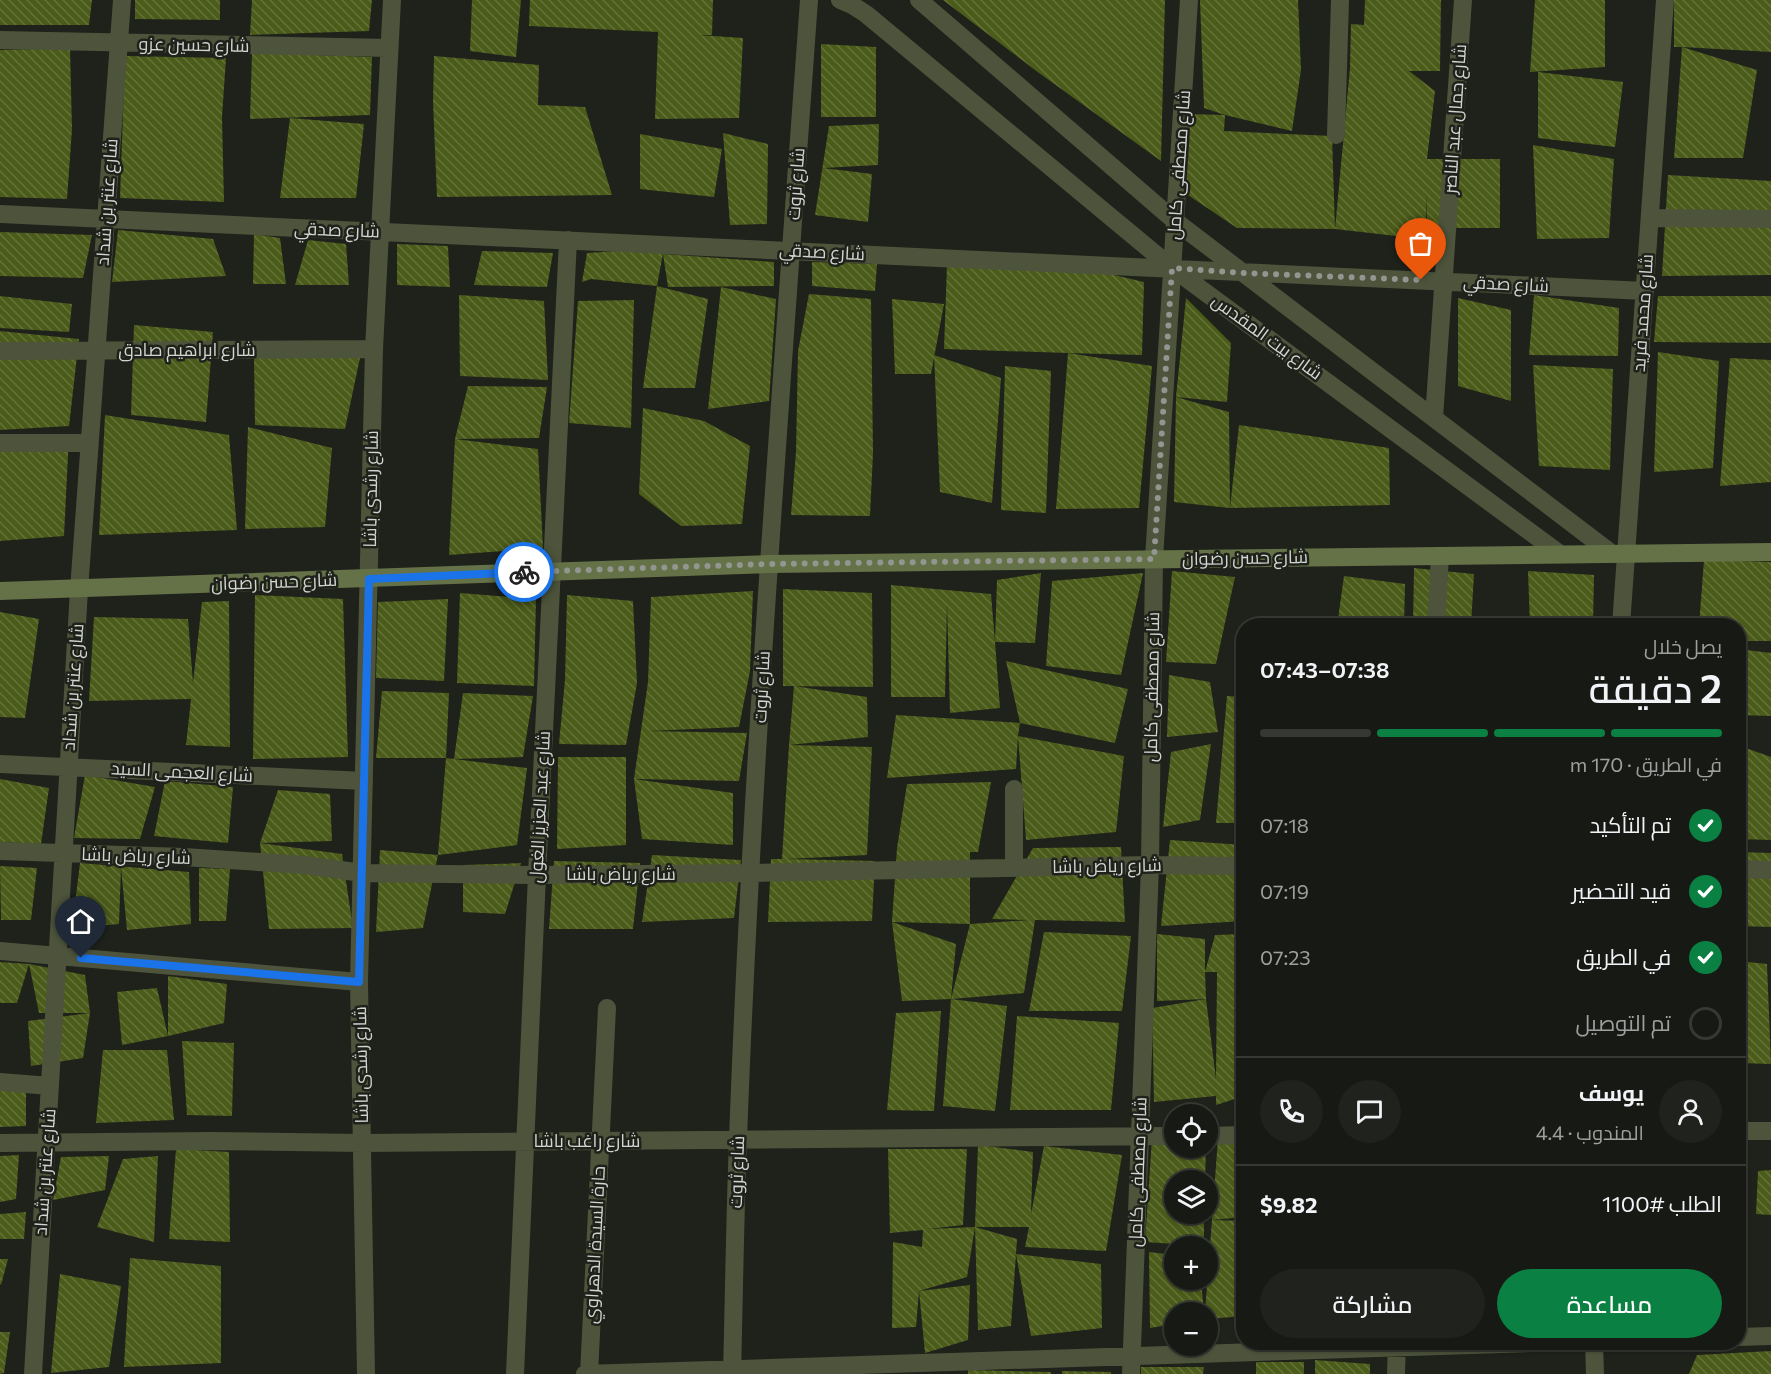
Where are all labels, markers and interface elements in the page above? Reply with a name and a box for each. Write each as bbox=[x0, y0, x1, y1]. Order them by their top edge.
street label: شارع حسين عزو bbox=[138, 32, 250, 58]
street label: شارع جمال عبد الناصر bbox=[1438, 43, 1472, 196]
street label: شارع مصطفى كامل bbox=[1162, 89, 1196, 241]
street label: شارع عنتر بن شداد bbox=[91, 138, 123, 266]
street label: شارع ثروت bbox=[781, 147, 811, 221]
street label: شارع صدقي bbox=[294, 217, 380, 245]
pin bbox=[1395, 218, 1446, 280]
icon: bag bbox=[1404, 227, 1437, 260]
street label: شارع صدقي bbox=[778, 238, 866, 268]
street label: شارع محمد فريد bbox=[1627, 253, 1659, 373]
street label: شارع صدقي bbox=[1462, 270, 1550, 300]
street label: شارع بيت المقدس bbox=[1207, 289, 1327, 385]
street label: شارع ابراهيم صادق bbox=[118, 338, 256, 362]
street label: شارع رشدى باشا bbox=[358, 430, 384, 548]
courier bbox=[494, 542, 554, 602]
street label: شارع حسن رضوان bbox=[1182, 545, 1308, 571]
icon: bike bbox=[508, 556, 541, 589]
street label: شارع حسن رضوان bbox=[211, 568, 337, 596]
street label: شارع مصطفى كامل bbox=[1139, 612, 1165, 762]
street label: شارع عنتر بن شداد bbox=[57, 623, 89, 751]
text: يصل خلال bbox=[1644, 634, 1722, 658]
street label: شارع ثروت bbox=[748, 650, 776, 724]
text: 07:38–07:43 bbox=[1260, 656, 1390, 683]
text: 2 دقيقة bbox=[1589, 663, 1722, 711]
street label: شارع عبد العزيز الغول bbox=[524, 730, 556, 884]
text: في الطريق · 170 m bbox=[1570, 752, 1722, 776]
street label: شارع العجمى السيد bbox=[110, 756, 254, 788]
icon: check bbox=[1689, 809, 1722, 842]
text: تم التأكيد bbox=[1590, 811, 1671, 838]
text: 07:18 bbox=[1260, 813, 1309, 837]
street label: شارع رياض باشا bbox=[81, 842, 191, 870]
street label: شارع رياض باشا bbox=[1052, 853, 1162, 879]
street label: شارع رياض باشا bbox=[566, 862, 676, 886]
icon: check bbox=[1689, 875, 1722, 908]
text: قيد التحضير bbox=[1572, 877, 1671, 904]
text: 07:19 bbox=[1260, 879, 1309, 903]
pin bbox=[55, 896, 106, 958]
icon: home bbox=[64, 905, 97, 938]
icon: check bbox=[1689, 941, 1722, 974]
text: في الطريق bbox=[1576, 943, 1671, 970]
text: 07:23 bbox=[1260, 945, 1311, 969]
street label: شارع رشدى باشا bbox=[348, 1006, 374, 1124]
text: تم التوصيل bbox=[1575, 1009, 1671, 1036]
text: يوسف bbox=[1579, 1079, 1644, 1106]
button: phone bbox=[1260, 1080, 1323, 1143]
button: chat bbox=[1338, 1080, 1401, 1143]
button: person bbox=[1659, 1080, 1722, 1143]
street label: شارع مصطفى كامل bbox=[1123, 1096, 1153, 1248]
map controls bbox=[1164, 1104, 1218, 1356]
button: locate bbox=[1164, 1104, 1218, 1158]
street label: شارع عنتر بن شداد bbox=[29, 1108, 61, 1236]
text: المندوب · 4.4 bbox=[1536, 1120, 1644, 1144]
street label: شارع راغب باشا bbox=[533, 1129, 641, 1153]
street label: شارع ثروت bbox=[724, 1135, 750, 1209]
street label: حارة السيدة الدهراوي bbox=[579, 1165, 613, 1325]
button: layers bbox=[1164, 1170, 1218, 1224]
text: الطلب #1100 bbox=[1602, 1190, 1722, 1217]
text: $9.82 bbox=[1260, 1191, 1317, 1218]
button: + bbox=[1164, 1236, 1218, 1290]
button: مشاركة bbox=[1260, 1269, 1485, 1338]
button: مساعدة bbox=[1497, 1269, 1722, 1338]
button: − bbox=[1164, 1302, 1218, 1356]

